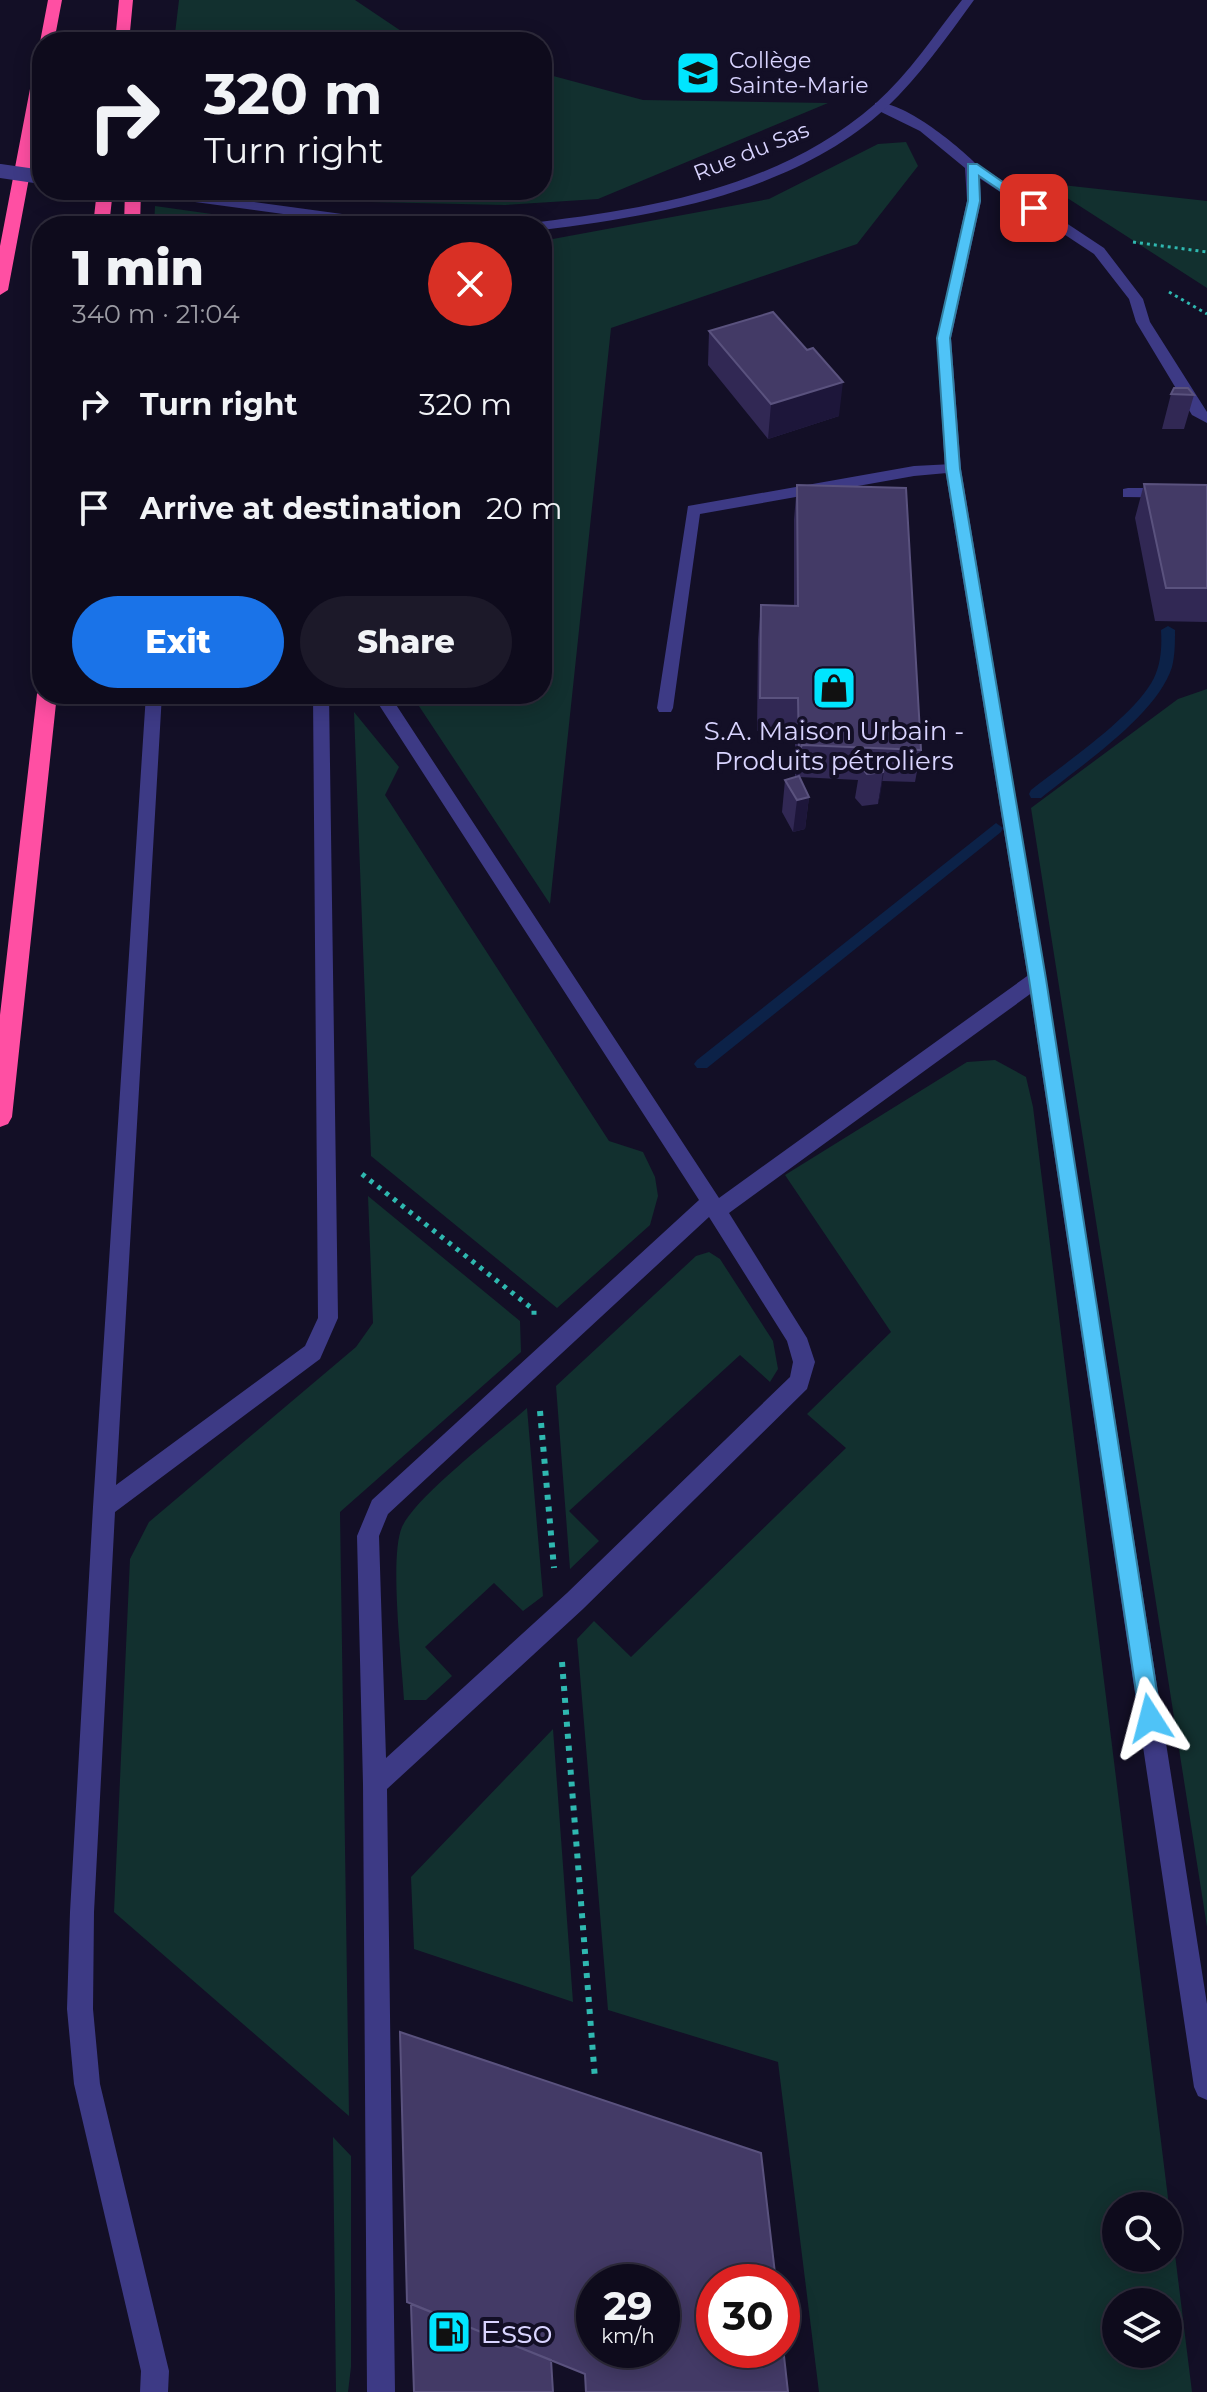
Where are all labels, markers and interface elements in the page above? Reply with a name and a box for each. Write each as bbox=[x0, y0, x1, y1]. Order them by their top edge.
place label: Collège Sainte-Marie bbox=[729, 47, 869, 99]
school or university icon: Collège Sainte-Marie bbox=[674, 49, 722, 97]
text: 320 m bbox=[204, 60, 383, 128]
icon: right bbox=[72, 64, 176, 168]
street label: Rue du Sas bbox=[689, 116, 813, 187]
text: Turn right bbox=[204, 128, 384, 172]
pin bbox=[1000, 174, 1068, 242]
icon: arrive bbox=[1012, 186, 1056, 230]
text: 1 min bbox=[72, 239, 204, 297]
button: close bbox=[428, 242, 512, 326]
text: 340 m · 21:04 bbox=[72, 298, 240, 330]
icon: right bbox=[72, 382, 116, 426]
text: Turn right bbox=[140, 386, 297, 423]
text: 320 m bbox=[419, 386, 512, 423]
icon: arrive bbox=[72, 486, 116, 530]
text: Arrive at destination bbox=[140, 490, 462, 527]
text: 20 m bbox=[486, 490, 563, 527]
button: Exit bbox=[72, 596, 284, 688]
button: Share bbox=[300, 596, 512, 688]
shop icon: S.A. Maison Urbain - Produits pétroliers bbox=[810, 664, 858, 712]
place label: S.A. Maison Urbain - Produits pétroliers bbox=[704, 715, 964, 777]
position arrow bbox=[1108, 1676, 1192, 1760]
map controls bbox=[1102, 2192, 1182, 2368]
button: search bbox=[1102, 2192, 1182, 2272]
speed limit sign: 30 bbox=[696, 2264, 800, 2368]
text: 29 bbox=[603, 2281, 653, 2330]
button: layers bbox=[1102, 2288, 1182, 2368]
fuel station icon: Esso bbox=[425, 2308, 473, 2356]
place label: Esso bbox=[480, 2312, 552, 2351]
text: km/h bbox=[601, 2324, 655, 2348]

